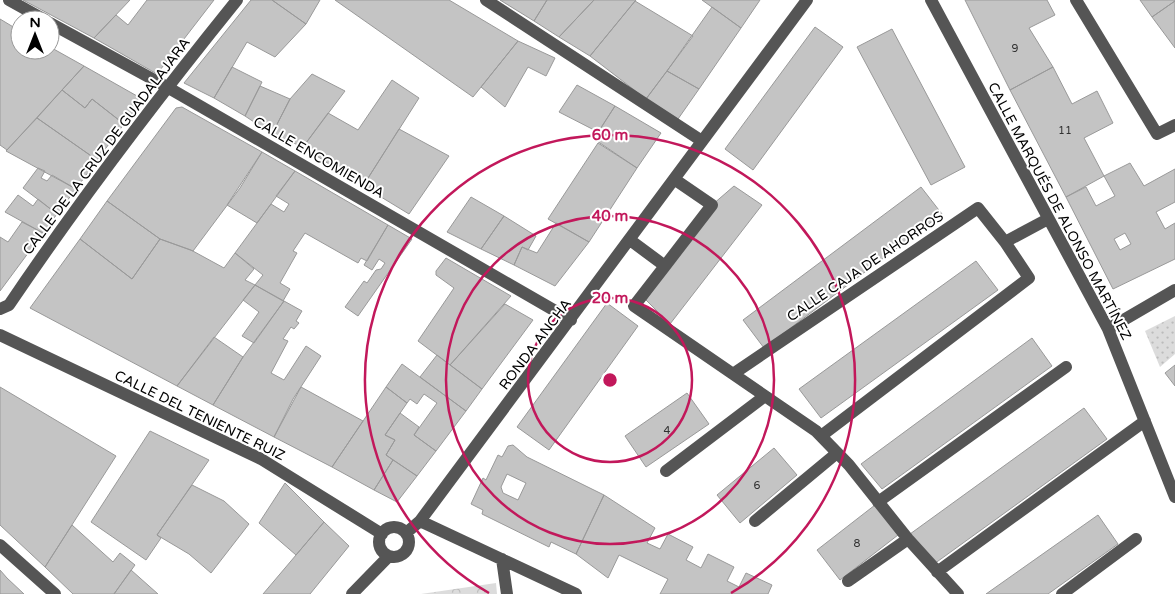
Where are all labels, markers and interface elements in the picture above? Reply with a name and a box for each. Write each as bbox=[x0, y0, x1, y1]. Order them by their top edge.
north arrow bbox=[10, 10, 60, 60]
text: N bbox=[29, 14, 41, 31]
street label: CALLE DE LA CRUZ DE GUADALAJARA bbox=[19, 34, 194, 258]
house number: 9 bbox=[1012, 42, 1019, 55]
street label: CALLE MARQUÉS DE ALONSO MARTÍNEZ bbox=[984, 79, 1135, 343]
street label: CALLE ENCOMIENDA bbox=[250, 113, 387, 202]
house number: 11 bbox=[1058, 124, 1072, 137]
text: 60 m bbox=[592, 126, 628, 144]
text: 40 m bbox=[592, 207, 628, 225]
street label: CALLE CAJA DE AHORROS bbox=[784, 207, 947, 325]
text: 20 m bbox=[592, 289, 628, 307]
street label: RONDA ANCHA bbox=[496, 295, 575, 393]
street label: CALLE DEL TENIENTE RUIZ bbox=[112, 367, 288, 464]
centre of rings bbox=[601, 371, 619, 389]
house number: 4 bbox=[664, 424, 671, 437]
house number: 6 bbox=[754, 479, 761, 492]
house number: 8 bbox=[854, 537, 861, 550]

